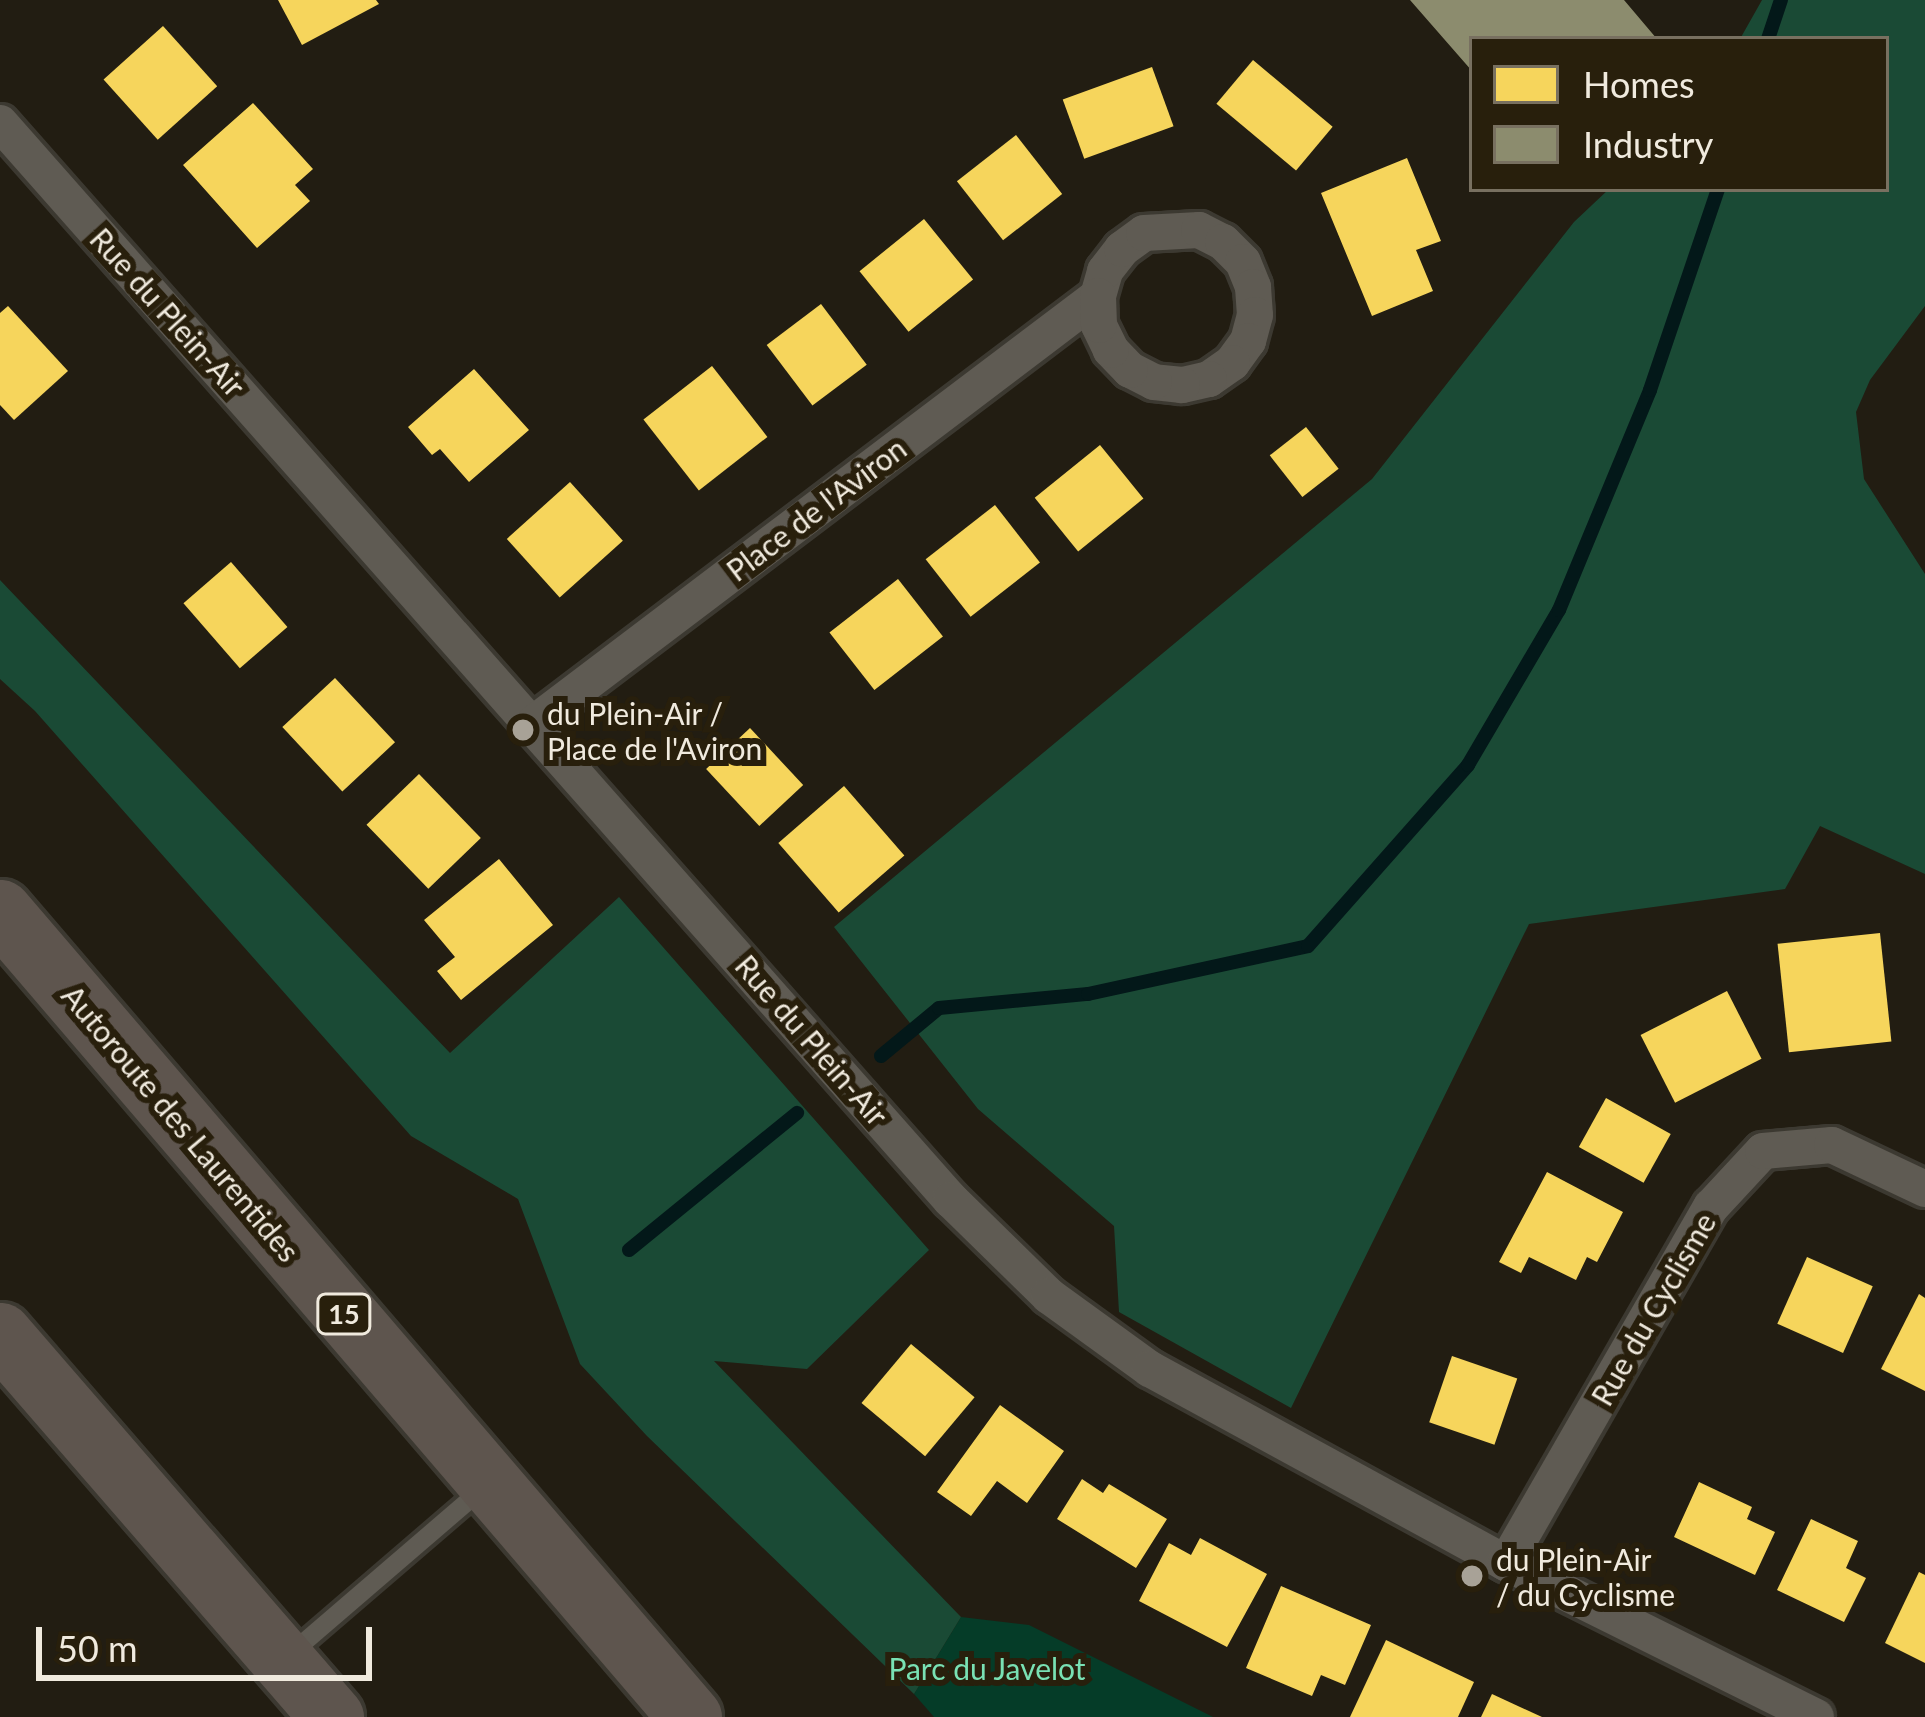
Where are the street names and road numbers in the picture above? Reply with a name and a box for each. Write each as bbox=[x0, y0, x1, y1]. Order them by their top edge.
street label: Rue du Plein-Air bbox=[83, 220, 253, 404]
street label: Place de l'Aviron bbox=[719, 430, 913, 588]
street label: Rue du Plein-Air bbox=[728, 947, 896, 1133]
street label: Autoroute des Laurentides bbox=[55, 977, 307, 1269]
street label: Rue du Cyclisme bbox=[1583, 1206, 1723, 1412]
road number: 15 bbox=[314, 1293, 374, 1335]

